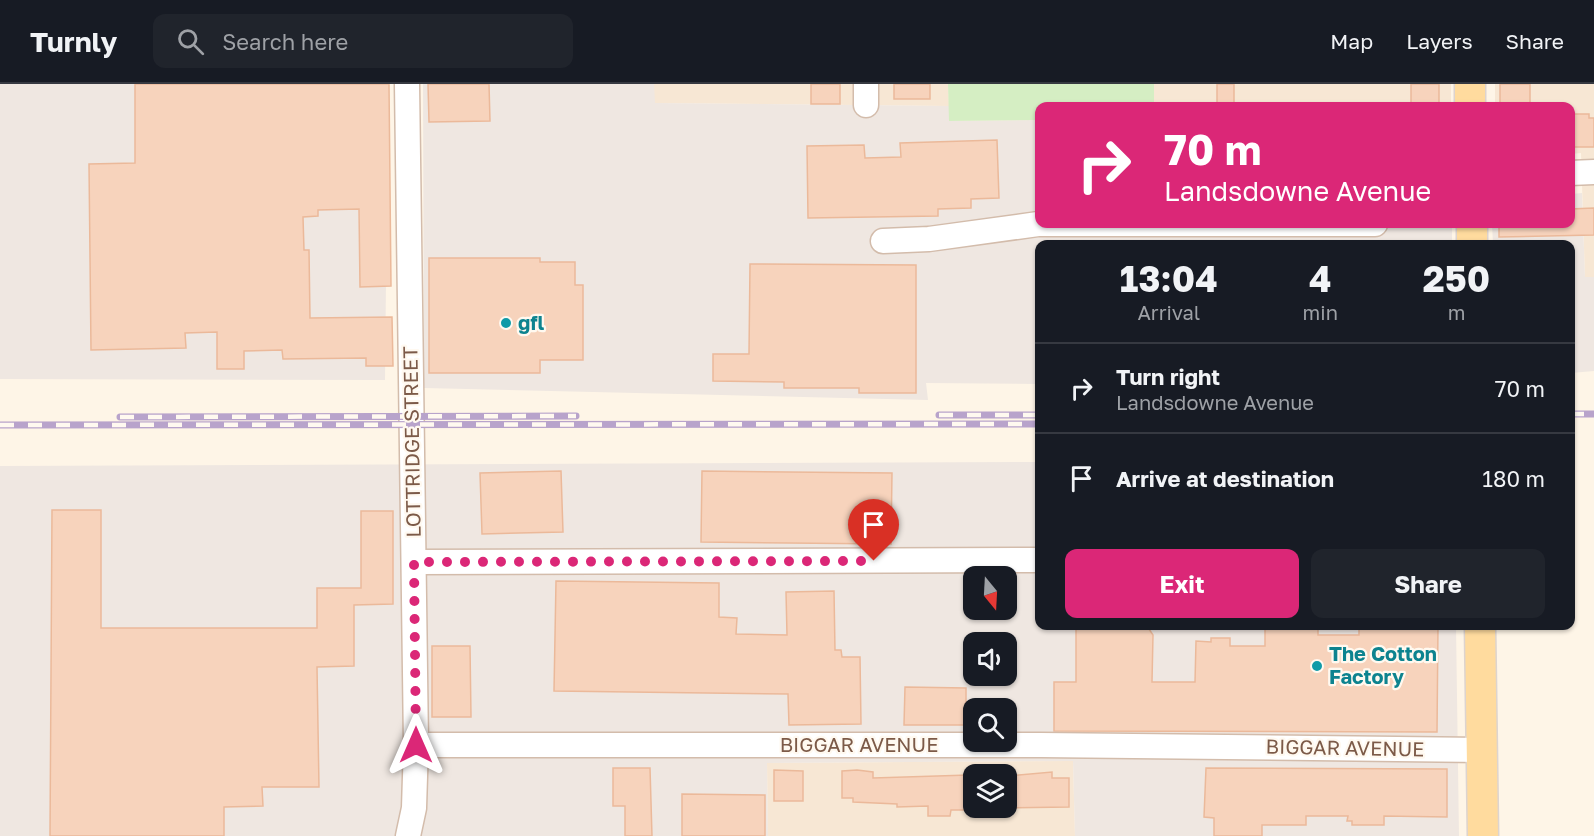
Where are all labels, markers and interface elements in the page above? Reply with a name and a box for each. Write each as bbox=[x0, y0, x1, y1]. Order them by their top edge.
search box bbox=[153, 14, 573, 68]
text: Turnly bbox=[30, 25, 117, 58]
icon: search bbox=[174, 25, 207, 58]
text: Search here bbox=[222, 28, 348, 55]
text: Map bbox=[1330, 28, 1373, 54]
text: Layers bbox=[1406, 28, 1473, 54]
text: Share bbox=[1506, 28, 1564, 54]
text: 70 m bbox=[1164, 124, 1261, 174]
icon: right bbox=[1065, 126, 1143, 204]
text: Landsdowne Avenue bbox=[1164, 175, 1431, 207]
text: 13:04 bbox=[1120, 257, 1218, 300]
text: 4 bbox=[1309, 257, 1332, 300]
text: 250 bbox=[1423, 257, 1490, 300]
text: Arrival bbox=[1137, 300, 1200, 324]
text: min bbox=[1303, 300, 1338, 324]
text: m bbox=[1448, 300, 1465, 324]
place label: gfl bbox=[518, 310, 545, 334]
marker: gfl bbox=[499, 316, 513, 330]
street label: LOTTRIDGE STREET bbox=[397, 346, 425, 538]
text: Turn right bbox=[1116, 363, 1220, 390]
icon: right bbox=[1065, 372, 1098, 405]
text: 70 m bbox=[1495, 375, 1545, 402]
text: Landsdowne Avenue bbox=[1116, 390, 1314, 414]
icon: arrive bbox=[1065, 462, 1098, 495]
text: Arrive at destination bbox=[1116, 465, 1334, 492]
text: 180 m bbox=[1482, 465, 1545, 492]
pin bbox=[848, 499, 899, 561]
icon: arrive bbox=[857, 508, 890, 541]
button: Exit bbox=[1065, 549, 1299, 618]
button: Share bbox=[1311, 549, 1545, 618]
north arrow bbox=[963, 566, 1017, 620]
map controls bbox=[963, 566, 1017, 818]
button: sound bbox=[963, 632, 1017, 686]
place label: The Cotton Factory bbox=[1329, 641, 1437, 688]
marker: The Cotton Factory bbox=[1310, 659, 1324, 673]
button: search bbox=[963, 698, 1017, 752]
position arrow bbox=[384, 713, 448, 777]
street label: BIGGAR AVENUE bbox=[780, 732, 938, 756]
street label: BIGGAR AVENUE bbox=[1265, 734, 1425, 760]
button: layers bbox=[963, 764, 1017, 818]

